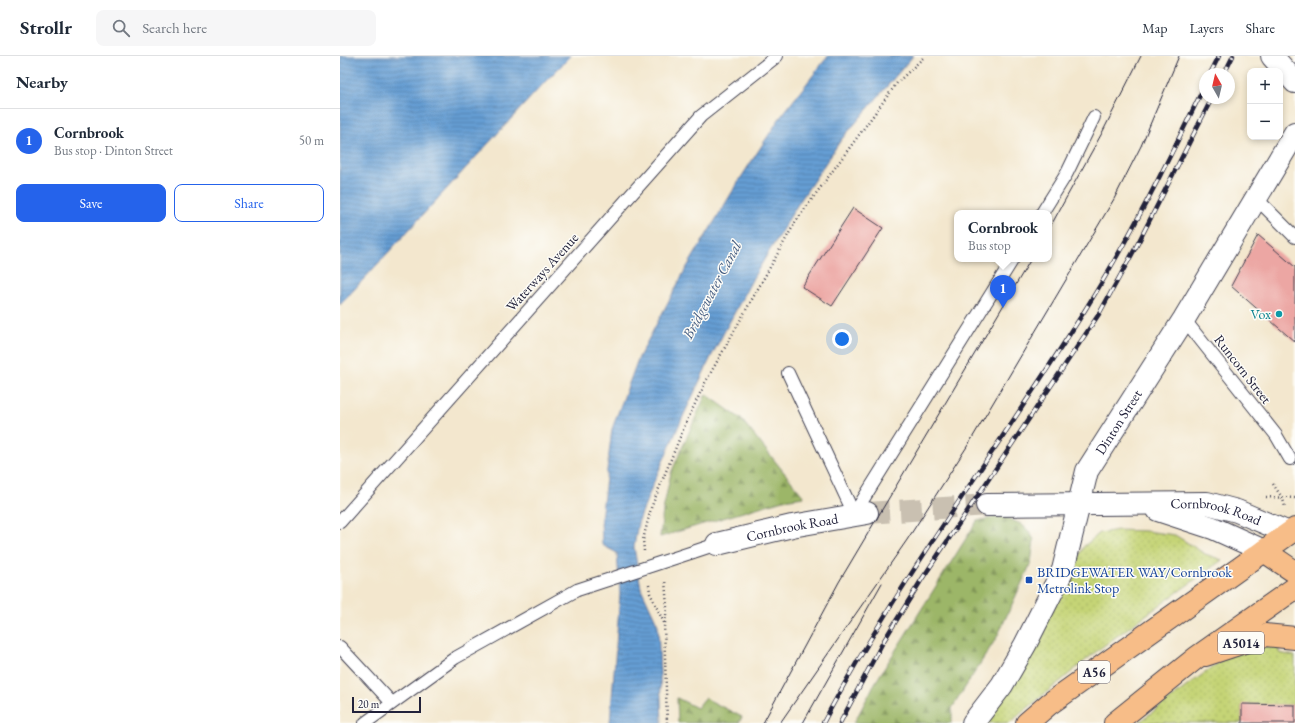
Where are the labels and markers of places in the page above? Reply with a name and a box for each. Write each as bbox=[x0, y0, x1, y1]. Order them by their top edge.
pin: 1 bbox=[990, 275, 1016, 308]
place label: Vox bbox=[1251, 305, 1271, 323]
marker: Vox bbox=[1274, 309, 1284, 319]
place label: BRIDGEWATER WAY/Cornbrook Metrolink Stop bbox=[1037, 563, 1232, 597]
marker: BRIDGEWATER WAY/Cornbrook Metrolink Stop bbox=[1024, 575, 1034, 585]

